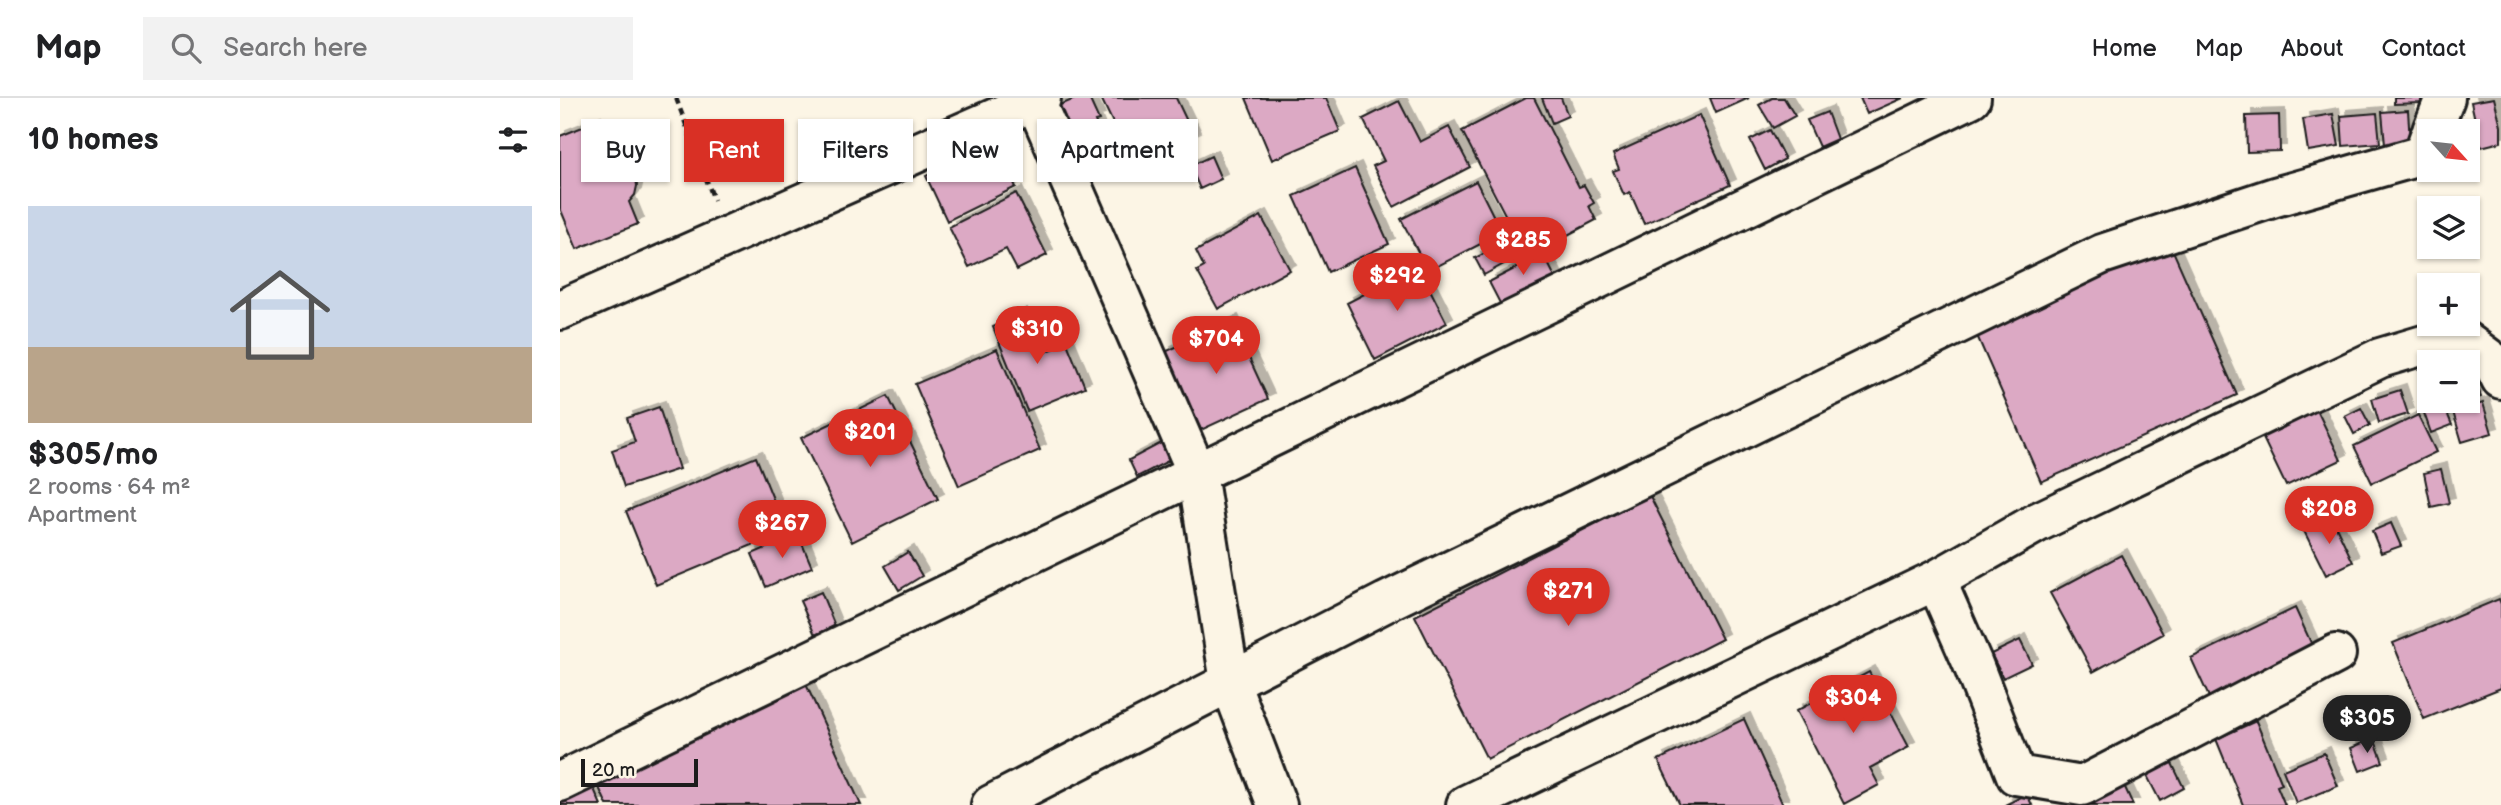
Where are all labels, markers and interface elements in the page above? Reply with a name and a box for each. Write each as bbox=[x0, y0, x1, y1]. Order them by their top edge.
search box bbox=[143, 17, 633, 80]
text: Map bbox=[35, 28, 101, 68]
icon: search bbox=[167, 29, 205, 67]
text: Search here bbox=[223, 33, 367, 64]
text: Home bbox=[2092, 34, 2157, 63]
text: Map bbox=[2195, 34, 2243, 63]
text: About bbox=[2281, 34, 2343, 63]
text: Contact bbox=[2381, 34, 2466, 63]
chip: Buy bbox=[581, 119, 670, 182]
chip: Rent bbox=[684, 119, 784, 182]
chip: Filters bbox=[798, 119, 913, 182]
chip: New bbox=[927, 119, 1023, 182]
chip: Apartment bbox=[1037, 119, 1198, 182]
north arrow bbox=[2417, 119, 2480, 182]
map controls bbox=[2417, 119, 2480, 413]
icon: filters bbox=[494, 121, 532, 159]
text: 10 homes bbox=[28, 122, 159, 158]
button: layers bbox=[2417, 196, 2480, 259]
pin: $285 bbox=[1482, 218, 1564, 277]
text: $285 bbox=[1495, 226, 1551, 254]
icon: home bbox=[217, 252, 343, 378]
pin: $292 bbox=[1356, 254, 1438, 313]
text: $292 bbox=[1369, 262, 1425, 290]
button: + bbox=[2417, 273, 2480, 336]
pin: $310 bbox=[996, 306, 1078, 366]
text: $310 bbox=[1011, 315, 1063, 343]
pin: $704 bbox=[1175, 316, 1257, 376]
text: $704 bbox=[1188, 325, 1244, 353]
button: − bbox=[2417, 350, 2480, 413]
pin: $201 bbox=[829, 410, 911, 469]
text: $201 bbox=[844, 418, 896, 446]
text: $305/mo bbox=[28, 437, 158, 473]
text: 2 rooms · 64 m² bbox=[28, 473, 190, 501]
pin: $208 bbox=[2288, 486, 2370, 546]
text: $208 bbox=[2301, 495, 2357, 523]
pin: $267 bbox=[741, 500, 823, 560]
text: Apartment bbox=[28, 501, 137, 529]
text: $267 bbox=[754, 509, 810, 537]
pin: $271 bbox=[1527, 568, 1609, 628]
text: $271 bbox=[1543, 577, 1593, 605]
pin: $304 bbox=[1812, 676, 1894, 735]
text: $304 bbox=[1825, 684, 1881, 712]
pin: $305 bbox=[2326, 696, 2408, 755]
text: $305 bbox=[2339, 704, 2395, 732]
scale bar bbox=[581, 756, 698, 788]
text: 20 m bbox=[592, 759, 635, 782]

